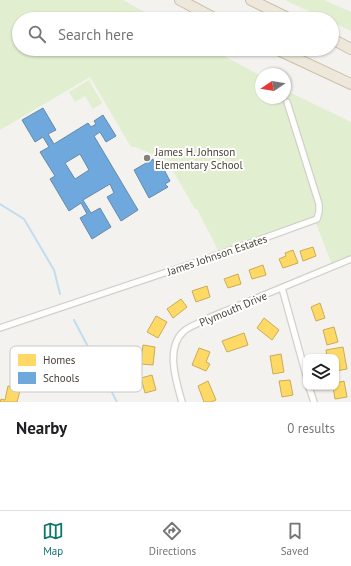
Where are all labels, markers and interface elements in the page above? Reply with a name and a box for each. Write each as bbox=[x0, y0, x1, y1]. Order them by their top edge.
search box bbox=[12, 12, 339, 56]
icon: search bbox=[26, 23, 48, 45]
text: Search here bbox=[58, 25, 134, 44]
north arrow bbox=[255, 68, 291, 104]
place label: James H. Johnson Elementary School bbox=[154, 145, 243, 172]
marker: James H. Johnson Elementary School bbox=[142, 153, 152, 163]
street label: James Johnson Estates bbox=[164, 231, 269, 279]
street label: Plymouth Drive bbox=[197, 288, 270, 330]
legend bbox=[10, 346, 142, 392]
text: Homes bbox=[43, 353, 76, 367]
map controls bbox=[303, 354, 339, 390]
button: layers bbox=[303, 354, 339, 390]
text: Schools bbox=[43, 371, 80, 385]
text: Nearby bbox=[16, 417, 67, 439]
text: 0 results bbox=[287, 420, 335, 437]
tab: Map bbox=[42, 520, 64, 558]
tab: Directions bbox=[149, 520, 196, 558]
tab: Saved bbox=[281, 520, 309, 558]

